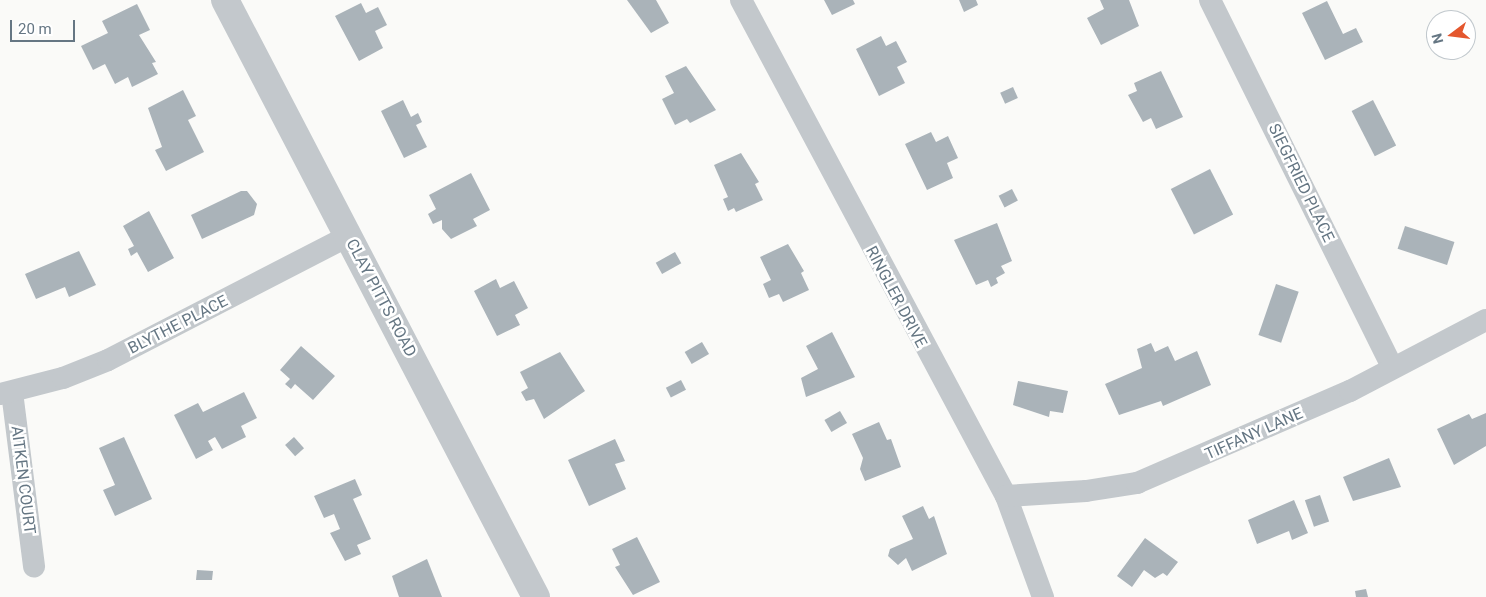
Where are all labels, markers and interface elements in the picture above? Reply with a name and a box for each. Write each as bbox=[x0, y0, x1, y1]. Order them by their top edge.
scale bar bbox=[12, 10, 78, 42]
north arrow bbox=[1426, 10, 1476, 60]
text: 20 m bbox=[18, 20, 52, 38]
text: N bbox=[1428, 32, 1446, 45]
street label: SIEGFRIED PLACE bbox=[1264, 121, 1338, 245]
street label: CLAY PITTS ROAD bbox=[342, 236, 420, 360]
street label: RINGLER DRIVE bbox=[861, 243, 931, 351]
street label: BLYTHE PLACE bbox=[125, 292, 231, 358]
street label: TIFFANY LANE bbox=[1202, 404, 1306, 464]
street label: AITKEN COURT bbox=[7, 425, 39, 535]

